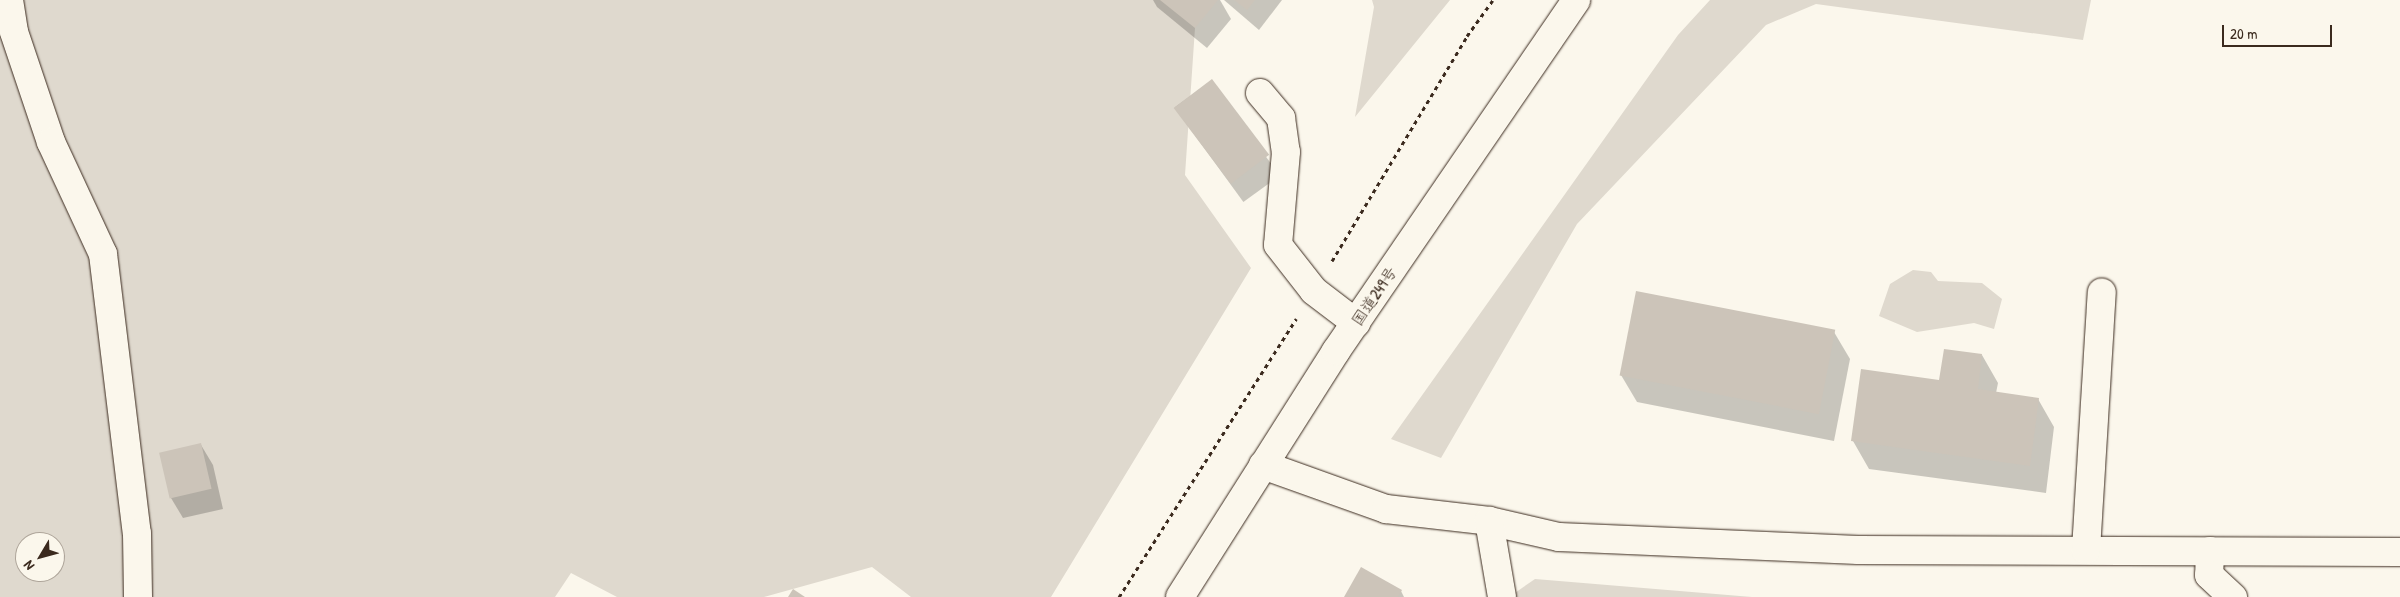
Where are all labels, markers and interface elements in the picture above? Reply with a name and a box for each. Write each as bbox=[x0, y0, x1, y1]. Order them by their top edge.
scale bar bbox=[2225, 15, 2335, 47]
text: 20 m bbox=[2230, 23, 2257, 44]
street label: 国道249号 bbox=[1347, 263, 1401, 329]
north arrow bbox=[15, 532, 65, 582]
text: N bbox=[19, 557, 38, 574]

